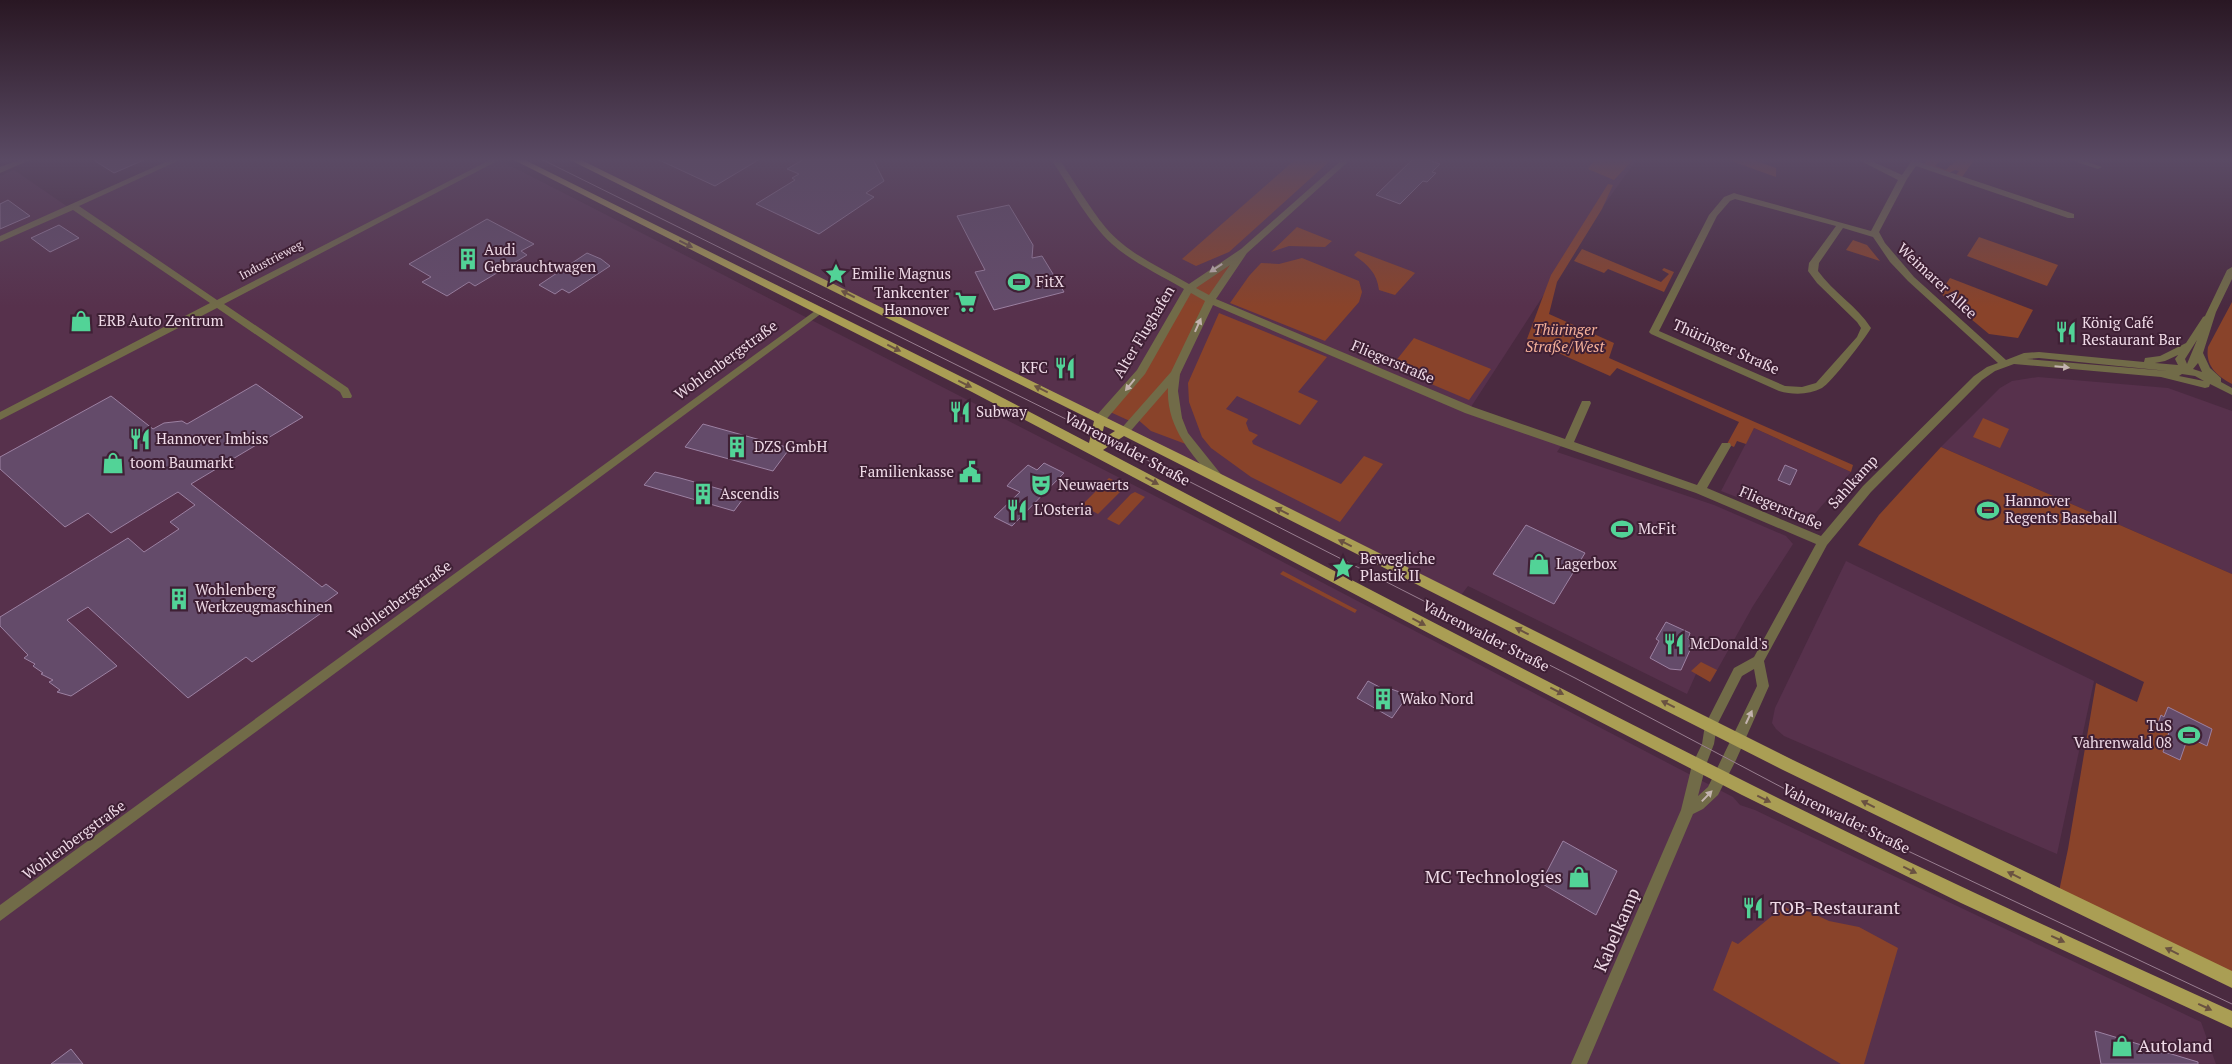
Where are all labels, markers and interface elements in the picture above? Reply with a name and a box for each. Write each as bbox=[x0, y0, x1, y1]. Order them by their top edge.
street label: Industrieweg bbox=[236, 236, 306, 283]
street label: Weimarer Allee bbox=[1893, 238, 1982, 323]
place label: Audi Gebrauchtwagen bbox=[484, 239, 596, 276]
one-way arrow bbox=[679, 240, 693, 248]
building icon: Audi Gebrauchtwagen bbox=[455, 246, 481, 272]
place icon: Emilie Magnus bbox=[823, 261, 849, 287]
place label: Emilie Magnus bbox=[852, 263, 951, 283]
one-way arrow bbox=[1209, 263, 1222, 273]
sports icon: FitX bbox=[1006, 269, 1032, 295]
place label: FitX bbox=[1036, 271, 1064, 291]
place label: Tankcenter Hannover bbox=[874, 282, 949, 319]
street label: Alter Flughafen bbox=[1108, 282, 1179, 381]
supermarket icon: Tankcenter Hannover bbox=[953, 289, 979, 315]
one-way arrow bbox=[841, 290, 855, 298]
shop icon: ERB Auto Zentrum bbox=[68, 308, 94, 334]
place label: ERB Auto Zentrum bbox=[98, 310, 223, 330]
place label: König Café Restaurant Bar bbox=[2082, 312, 2181, 349]
street label: Thüringer Straße bbox=[1670, 314, 1783, 379]
street label: Wohlenbergstraße bbox=[670, 315, 781, 403]
one-way arrow bbox=[1195, 318, 1203, 332]
park label: Thüringer Straße/West bbox=[1525, 319, 1606, 356]
restaurant icon: König Café Restaurant Bar bbox=[2053, 319, 2079, 345]
street label: Fliegerstraße bbox=[1349, 335, 1438, 388]
one-way arrow bbox=[886, 344, 901, 352]
restaurant icon: KFC bbox=[1052, 355, 1078, 381]
place label: KFC bbox=[1020, 357, 1048, 377]
one-way arrow bbox=[2054, 363, 2070, 371]
one-way arrow bbox=[1125, 379, 1136, 392]
one-way arrow bbox=[958, 380, 972, 388]
one-way arrow bbox=[1034, 385, 1048, 393]
restaurant icon: Subway bbox=[947, 399, 973, 425]
place label: Subway bbox=[976, 401, 1027, 421]
street label: Vahrenwalder Straße bbox=[1061, 406, 1194, 490]
restaurant icon: Hannover Imbiss bbox=[127, 426, 153, 452]
place label: Hannover Imbiss bbox=[156, 428, 269, 448]
building icon: DZS GmbH bbox=[724, 434, 750, 460]
place label: DZS GmbH bbox=[754, 436, 828, 456]
shop icon: toom Baumarkt bbox=[100, 450, 126, 476]
street label: Sahlkamp bbox=[1823, 450, 1882, 512]
place label: toom Baumarkt bbox=[130, 452, 234, 472]
public building icon: Familienkasse bbox=[957, 459, 983, 485]
place label: Familienkasse bbox=[859, 461, 954, 481]
theatre icon: Neuwaerts bbox=[1028, 472, 1054, 498]
place label: Neuwaerts bbox=[1058, 474, 1129, 494]
one-way arrow bbox=[1144, 477, 1159, 485]
building icon: Ascendis bbox=[690, 481, 716, 507]
street label: Fliegerstraße bbox=[1737, 481, 1826, 534]
place label: Ascendis bbox=[720, 483, 779, 503]
place label: Hannover Regents Baseball bbox=[2005, 490, 2118, 527]
restaurant icon: L'Osteria bbox=[1004, 497, 1030, 523]
sports icon: Hannover Regents Baseball bbox=[1975, 497, 2001, 523]
place label: L'Osteria bbox=[1034, 499, 1092, 519]
one-way arrow bbox=[1275, 507, 1290, 515]
sports icon: McFit bbox=[1609, 516, 1635, 542]
place label: McFit bbox=[1638, 518, 1677, 538]
one-way arrow bbox=[1338, 539, 1353, 547]
place label: Bewegliche Plastik II bbox=[1360, 548, 1435, 585]
shop icon: Lagerbox bbox=[1526, 551, 1552, 577]
place label: Lagerbox bbox=[1556, 553, 1617, 573]
street label: Wohlenbergstraße bbox=[344, 555, 455, 643]
place icon: Bewegliche Plastik II bbox=[1330, 555, 1356, 581]
place label: Wohlenberg Werkzeugmaschinen bbox=[195, 579, 333, 616]
building icon: Wohlenberg Werkzeugmaschinen bbox=[166, 586, 192, 612]
street label: Vahrenwalder Straße bbox=[1420, 594, 1553, 676]
one-way arrow bbox=[1411, 618, 1426, 626]
one-way arrow bbox=[1515, 627, 1529, 635]
restaurant icon: McDonald's bbox=[1661, 631, 1687, 657]
place label: McDonald's bbox=[1690, 633, 1768, 653]
building icon: Wako Nord bbox=[1370, 686, 1396, 712]
place label: Wako Nord bbox=[1400, 688, 1473, 708]
one-way arrow bbox=[1550, 688, 1564, 696]
one-way arrow bbox=[1660, 700, 1675, 708]
one-way arrow bbox=[1744, 709, 1753, 724]
place label: TuS Vahrenwald 08 bbox=[2073, 715, 2172, 752]
sports icon: TuS Vahrenwald 08 bbox=[2176, 722, 2202, 748]
street label: Vahrenwalder Straße bbox=[1779, 778, 1914, 858]
one-way arrow bbox=[1701, 790, 1713, 802]
street label: Wohlenbergstraße bbox=[18, 795, 129, 883]
one-way arrow bbox=[1757, 795, 1772, 803]
one-way arrow bbox=[1861, 800, 1875, 808]
place label: MC Technologies bbox=[1425, 864, 1562, 888]
shop icon: MC Technologies bbox=[1566, 864, 1592, 890]
one-way arrow bbox=[1903, 866, 1918, 874]
one-way arrow bbox=[2007, 871, 2021, 879]
street label: Kabelkamp bbox=[1588, 884, 1645, 975]
restaurant icon: TOB-Restaurant bbox=[1740, 895, 1766, 921]
place label: TOB-Restaurant bbox=[1770, 895, 1901, 919]
one-way arrow bbox=[2051, 936, 2065, 944]
one-way arrow bbox=[2165, 947, 2179, 955]
one-way arrow bbox=[2198, 1003, 2212, 1011]
shop icon: Autoland bbox=[2109, 1033, 2135, 1059]
place label: Autoland bbox=[2138, 1033, 2212, 1057]

